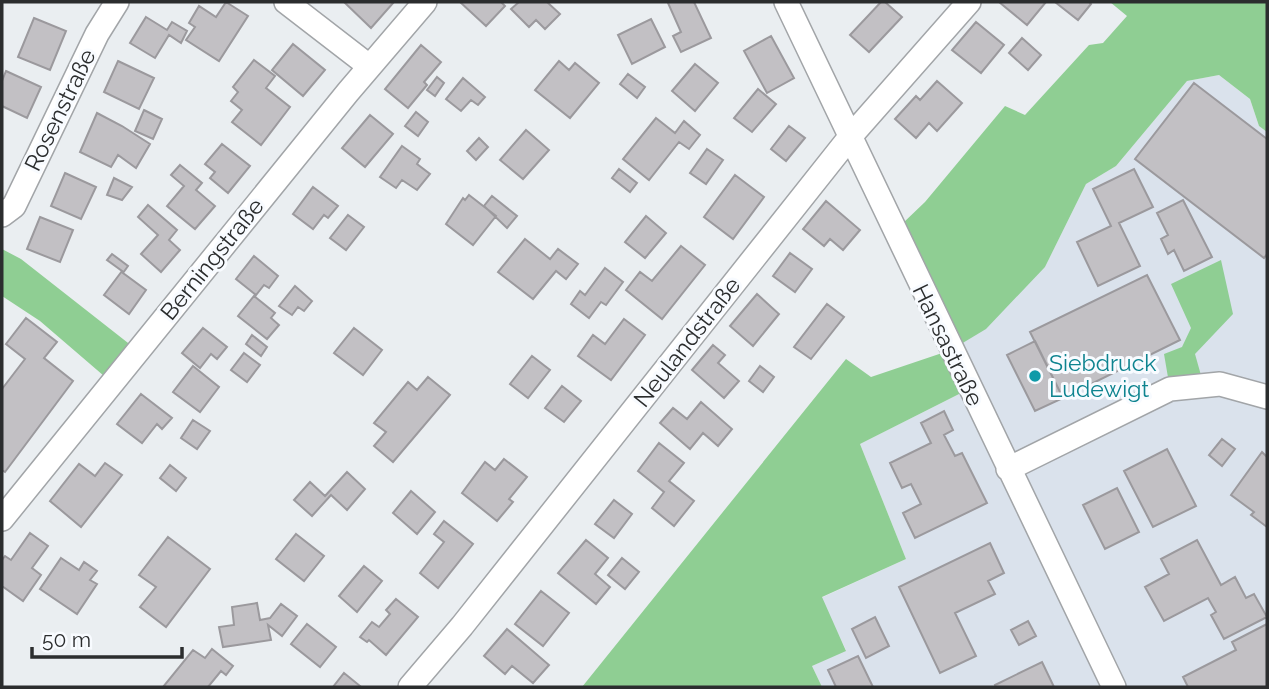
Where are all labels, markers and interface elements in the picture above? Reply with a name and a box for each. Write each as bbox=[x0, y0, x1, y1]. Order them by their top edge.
street label: Rosenstraße bbox=[19, 45, 101, 175]
street label: Berningstraße bbox=[154, 192, 269, 325]
street label: Neulandstraße bbox=[628, 272, 746, 412]
street label: Hansastraße bbox=[907, 280, 990, 410]
place label: Siebdruck Ludewigt bbox=[1049, 349, 1157, 402]
marker: Siebdruck Ludewigt bbox=[1027, 368, 1043, 384]
scale bar bbox=[32, 616, 182, 660]
text: 50 m bbox=[42, 627, 91, 652]

